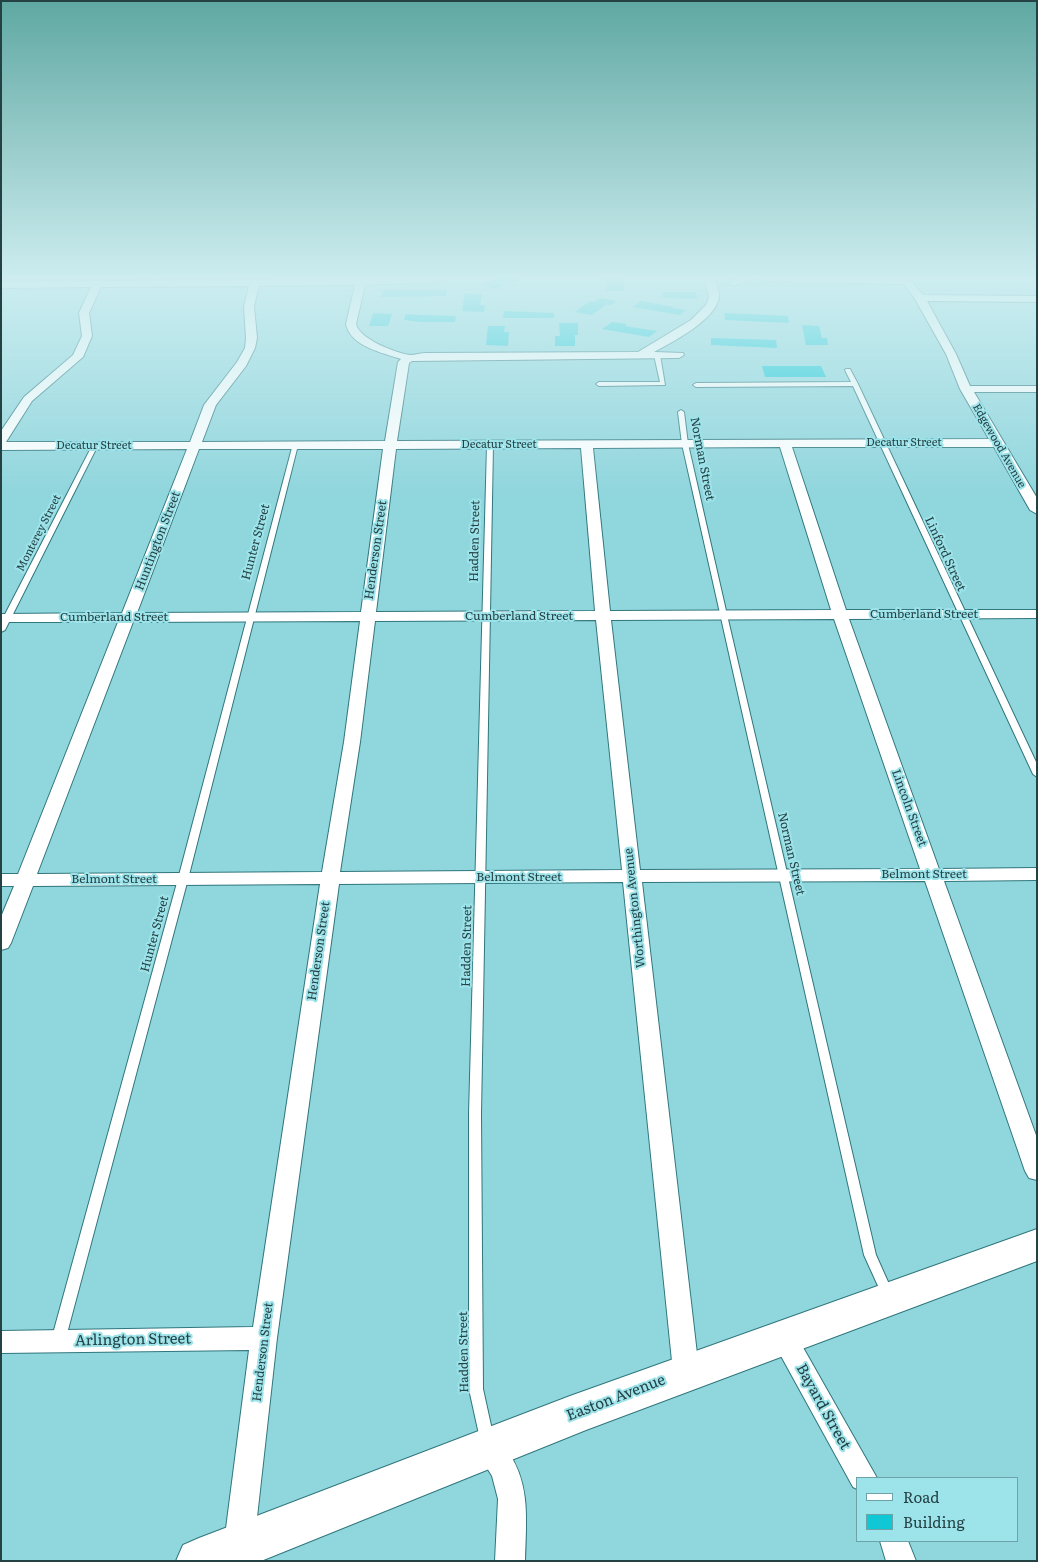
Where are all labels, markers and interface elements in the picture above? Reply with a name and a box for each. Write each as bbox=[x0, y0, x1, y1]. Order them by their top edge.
street label: Edgewood Avenue bbox=[970, 402, 1028, 490]
street label: Norman Street bbox=[687, 416, 717, 502]
street label: Decatur Street bbox=[866, 436, 942, 450]
street label: Decatur Street bbox=[461, 438, 537, 452]
street label: Decatur Street bbox=[56, 439, 132, 453]
street label: Huntington Street bbox=[132, 489, 184, 593]
street label: Monterey Street bbox=[14, 492, 64, 574]
street label: Henderson Street bbox=[362, 500, 390, 600]
street label: Hadden Street bbox=[467, 500, 483, 582]
street label: Hunter Street bbox=[239, 502, 273, 582]
street label: Linford Street bbox=[921, 514, 969, 594]
street label: Cumberland Street bbox=[870, 607, 978, 621]
street label: Cumberland Street bbox=[465, 609, 573, 623]
street label: Cumberland Street bbox=[60, 610, 168, 624]
street label: Lincoln Street bbox=[888, 768, 930, 848]
street label: Norman Street bbox=[774, 811, 808, 897]
street label: Worthington Avenue bbox=[622, 847, 648, 969]
street label: Belmont Street bbox=[881, 867, 967, 881]
street label: Belmont Street bbox=[476, 870, 562, 884]
street label: Belmont Street bbox=[71, 872, 157, 886]
street label: Hunter Street bbox=[138, 894, 172, 974]
street label: Henderson Street bbox=[305, 901, 333, 1001]
street label: Hadden Street bbox=[459, 905, 475, 987]
street label: Henderson Street bbox=[250, 1302, 276, 1402]
street label: Hadden Street bbox=[456, 1311, 472, 1393]
street label: Arlington Street bbox=[75, 1330, 191, 1350]
street label: Bayard Street bbox=[792, 1361, 854, 1453]
street label: Easton Avenue bbox=[564, 1371, 668, 1425]
legend bbox=[856, 1477, 1018, 1542]
text: Road bbox=[903, 1485, 939, 1508]
text: Building bbox=[903, 1510, 965, 1533]

